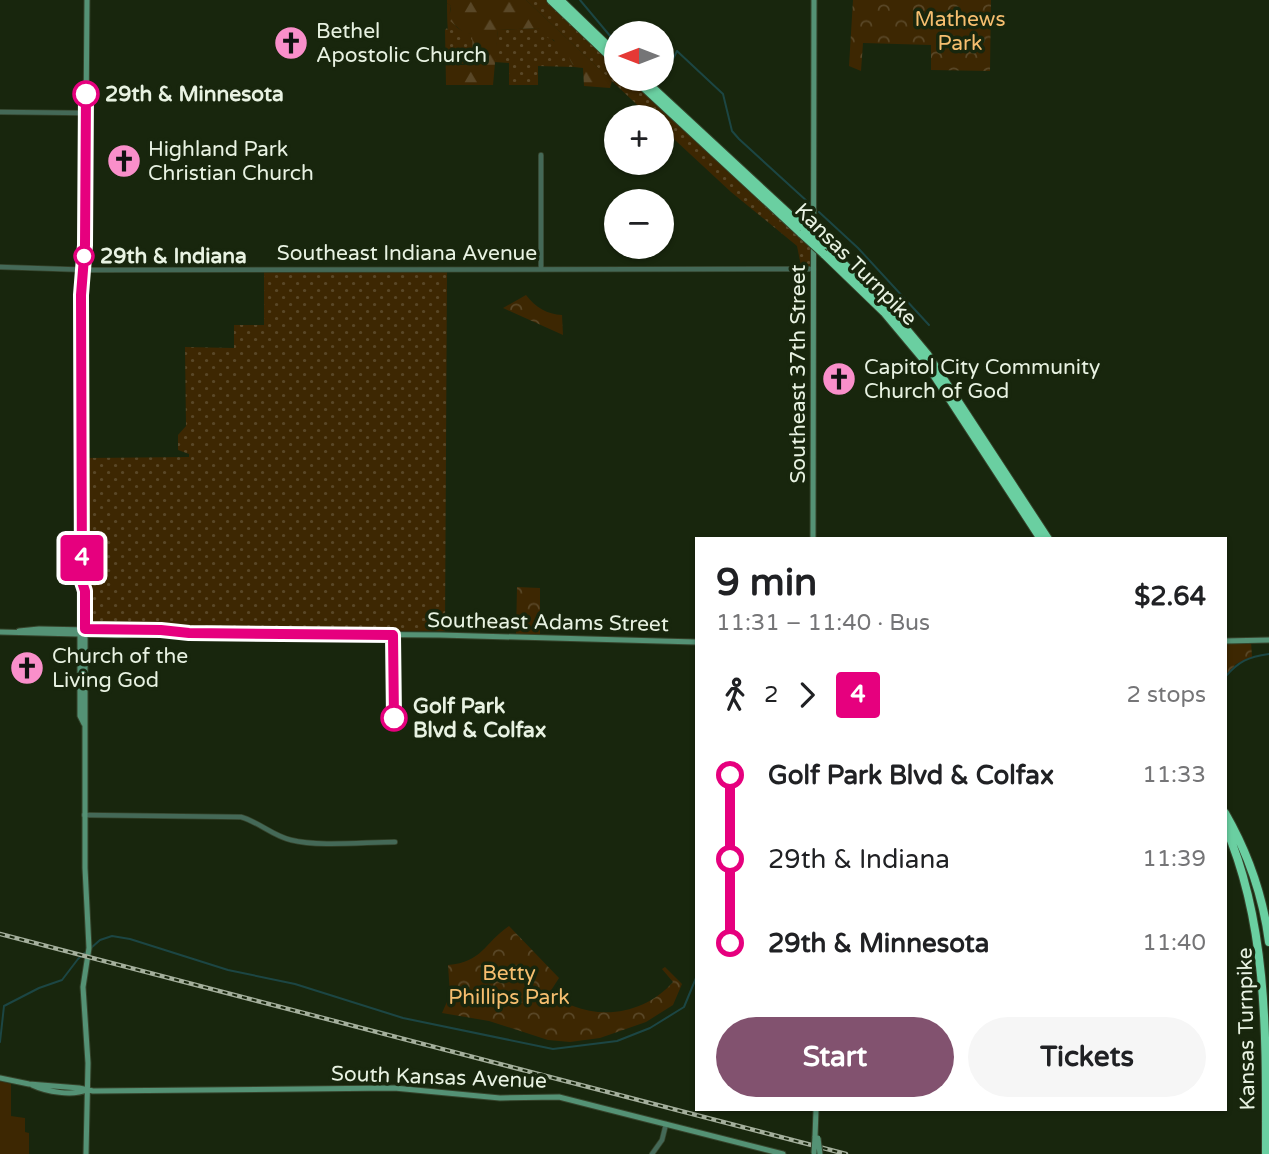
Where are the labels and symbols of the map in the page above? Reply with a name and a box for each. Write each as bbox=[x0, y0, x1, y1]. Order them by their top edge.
park label: Mathews Park bbox=[914, 7, 1006, 56]
place label: Bethel Apostolic Church bbox=[316, 19, 487, 68]
north arrow bbox=[604, 21, 674, 91]
church icon: Bethel Apostolic Church bbox=[272, 24, 310, 62]
marker: 29th & Minnesota bbox=[73, 81, 99, 107]
place label: 29th & Minnesota bbox=[105, 82, 284, 107]
place label: Highland Park Christian Church bbox=[148, 137, 314, 186]
church icon: Highland Park Christian Church bbox=[105, 142, 143, 180]
street label: Kansas Turnpike bbox=[789, 198, 922, 331]
street label: Southeast Indiana Avenue bbox=[277, 241, 537, 266]
place label: 29th & Indiana bbox=[100, 244, 247, 269]
marker: 29th & Indiana bbox=[74, 246, 94, 266]
street label: Southeast 37th Street bbox=[786, 264, 811, 484]
place label: Capitol City Community Church of God bbox=[864, 355, 1100, 404]
church icon: Capitol City Community Church of God bbox=[820, 360, 858, 398]
line badge: 4 bbox=[59, 535, 105, 581]
street label: Southeast Adams Street bbox=[427, 608, 669, 637]
place label: Church of the Living God bbox=[52, 644, 188, 693]
church icon: Church of the Living God bbox=[8, 649, 46, 687]
place label: Golf Park Blvd & Colfax bbox=[413, 694, 546, 743]
marker: Golf Park Blvd & Colfax bbox=[381, 705, 407, 731]
street label: Kansas Turnpike bbox=[1233, 947, 1260, 1111]
park label: Betty Phillips Park bbox=[448, 961, 570, 1010]
street label: South Kansas Avenue bbox=[331, 1061, 547, 1094]

